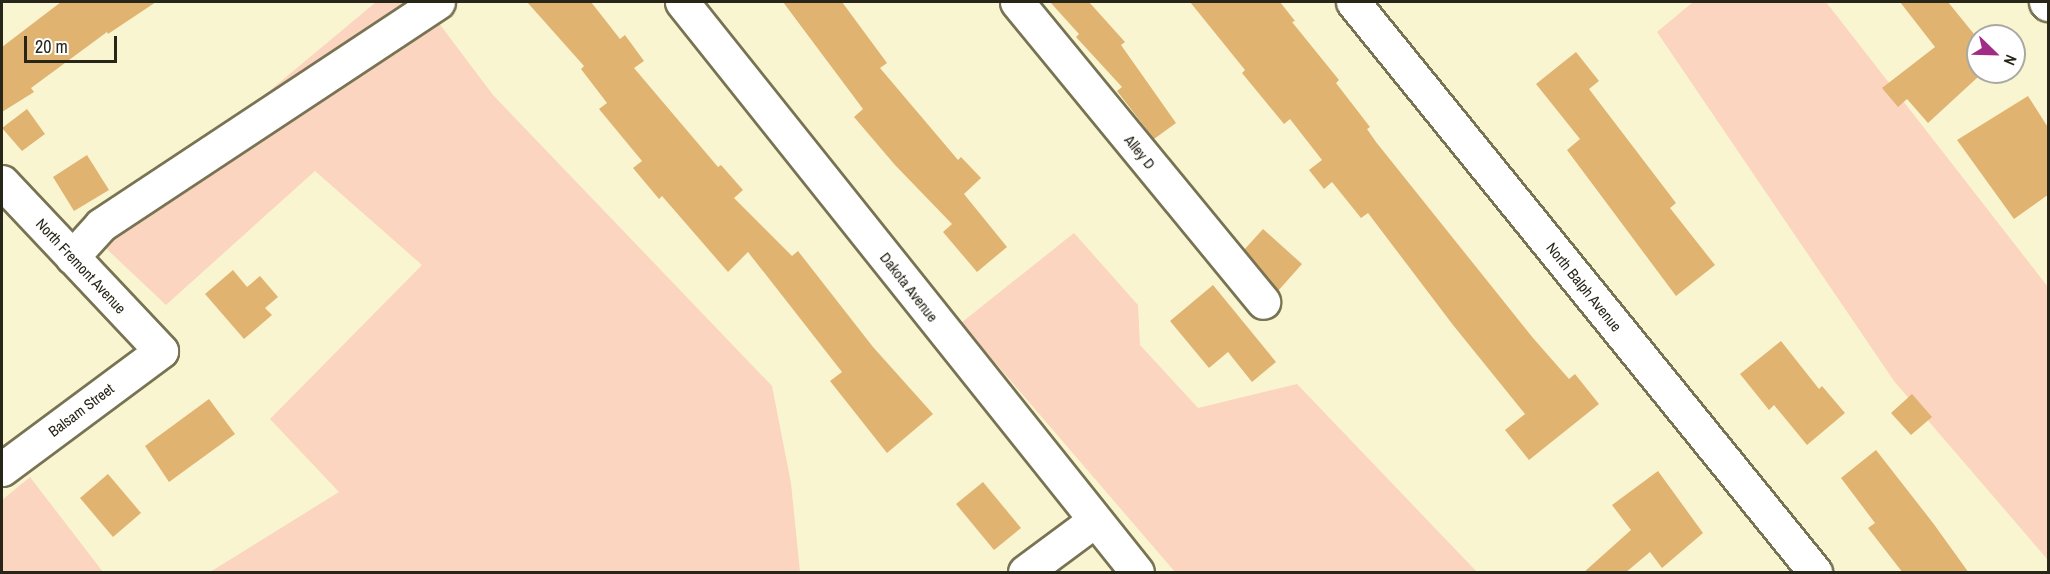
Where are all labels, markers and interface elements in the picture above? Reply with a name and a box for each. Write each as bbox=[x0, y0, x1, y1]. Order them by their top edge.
scale bar bbox=[27, 24, 120, 62]
north arrow bbox=[1966, 24, 2026, 84]
text: 20 m bbox=[35, 34, 68, 59]
text: N bbox=[1999, 52, 2023, 69]
street label: Alley D bbox=[1121, 131, 1159, 173]
street label: North Fremont Avenue bbox=[32, 214, 130, 318]
street label: North Balph Avenue bbox=[1542, 239, 1626, 335]
street label: Dakota Avenue bbox=[876, 248, 942, 326]
street label: Balsam Street bbox=[45, 380, 117, 440]

